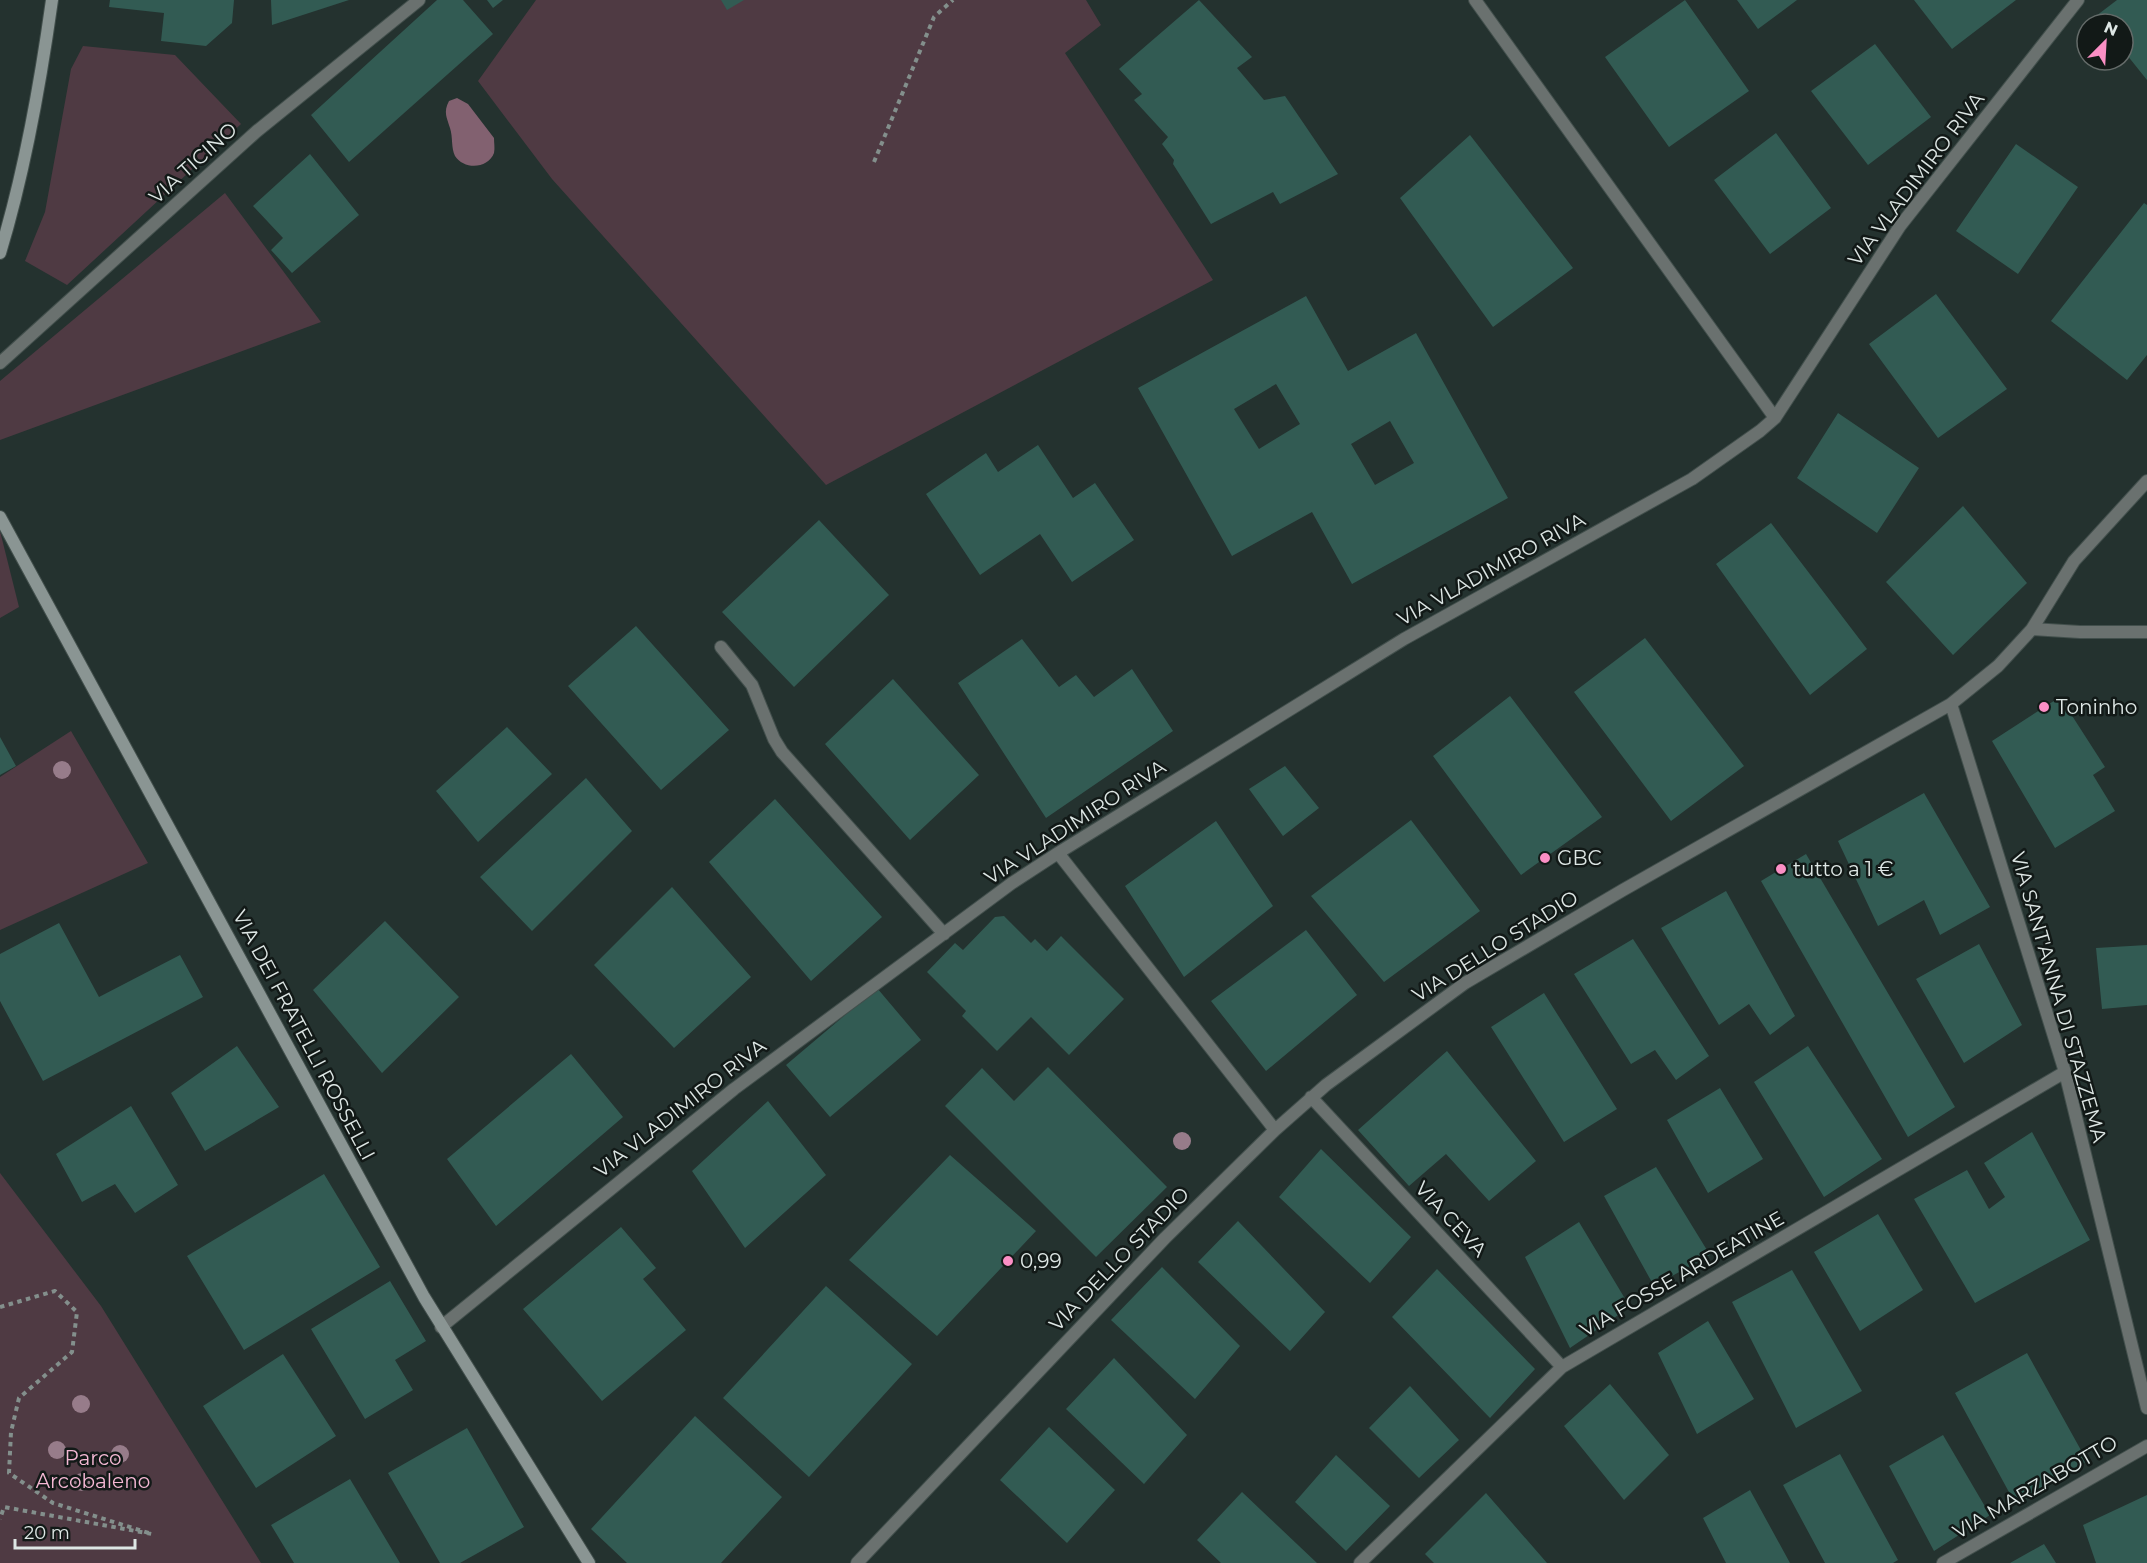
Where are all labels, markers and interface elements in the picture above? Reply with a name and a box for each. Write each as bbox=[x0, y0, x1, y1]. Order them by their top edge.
north arrow bbox=[2075, 12, 2135, 72]
text: N bbox=[2101, 17, 2121, 40]
street label: VIA VLADIMIRO RIVA bbox=[1843, 87, 1989, 270]
street label: VIA TICINO bbox=[144, 117, 242, 209]
street label: VIA VLADIMIRO RIVA bbox=[1393, 507, 1590, 631]
place label: Toninho bbox=[2056, 695, 2137, 719]
marker: Toninho bbox=[2037, 700, 2051, 714]
street label: VIA VLADIMIRO RIVA bbox=[980, 754, 1171, 890]
place label: GBC bbox=[1557, 846, 1602, 870]
street label: VIA SANT'ANNA DI STAZZEMA bbox=[2006, 849, 2112, 1146]
marker: GBC bbox=[1538, 851, 1552, 865]
place label: tutto a 1 € bbox=[1793, 857, 1893, 881]
marker: tutto a 1 € bbox=[1774, 862, 1788, 876]
street label: VIA DELLO STADIO bbox=[1408, 885, 1582, 1007]
street label: VIA DEI FRATELLI ROSSELLI bbox=[228, 906, 380, 1164]
street label: VIA VLADIMIRO RIVA bbox=[589, 1033, 771, 1182]
street label: VIA CEVA bbox=[1410, 1176, 1492, 1262]
street label: VIA DELLO STADIO bbox=[1044, 1182, 1194, 1336]
street label: VIA FOSSE ARDEATINE bbox=[1576, 1206, 1788, 1342]
place label: 0,99 bbox=[1020, 1249, 1062, 1273]
marker: 0,99 bbox=[1001, 1254, 1015, 1268]
street label: VIA MARZABOTTO bbox=[1948, 1430, 2122, 1544]
park label: Parco Arcobaleno bbox=[36, 1446, 150, 1493]
scale bar bbox=[15, 1512, 135, 1550]
text: 20 m bbox=[24, 1522, 70, 1544]

